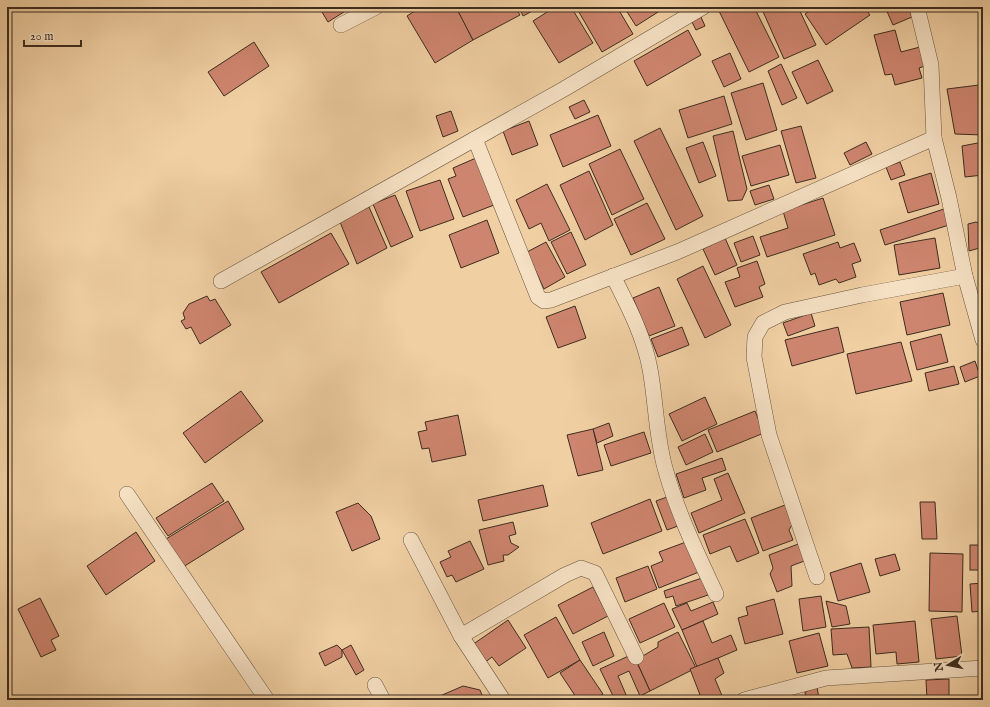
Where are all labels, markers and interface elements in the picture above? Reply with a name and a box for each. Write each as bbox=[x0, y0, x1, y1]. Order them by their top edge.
scale bar bbox=[24, 22, 81, 48]
text: 20 m bbox=[30, 29, 53, 44]
north arrow bbox=[928, 645, 968, 685]
text: N bbox=[931, 660, 947, 673]

